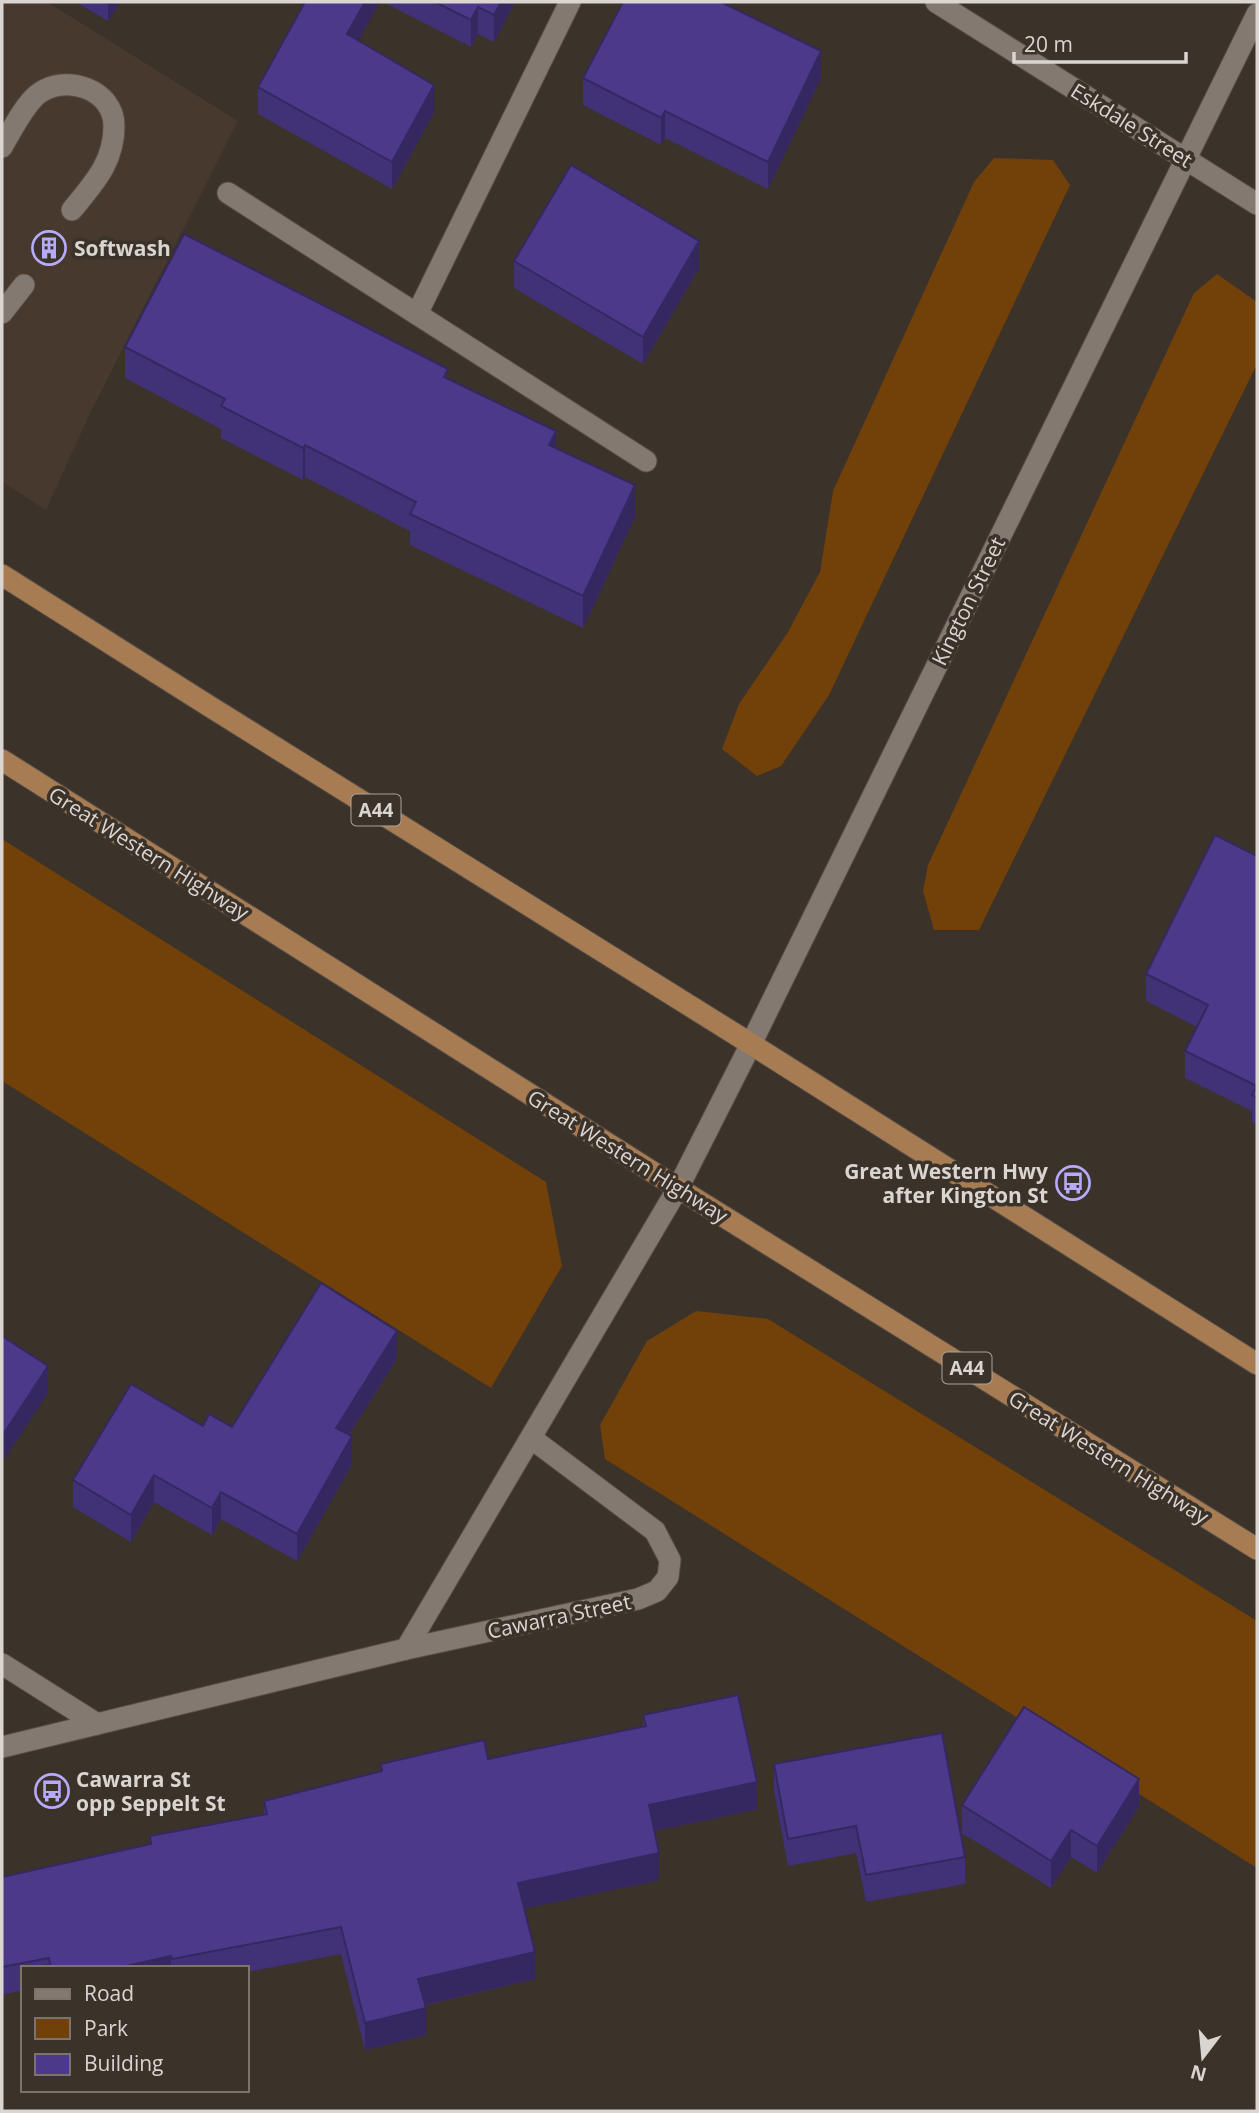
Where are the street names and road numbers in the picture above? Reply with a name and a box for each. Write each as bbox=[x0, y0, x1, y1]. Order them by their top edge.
street label: Eskdale Street bbox=[1066, 76, 1198, 174]
street label: Kington Street bbox=[925, 532, 1011, 670]
street label: Great Western Highway bbox=[44, 780, 255, 926]
road number: A44 bbox=[352, 794, 400, 825]
street label: Great Western Highway bbox=[523, 1083, 734, 1229]
road number: A44 bbox=[942, 1352, 992, 1384]
street label: Great Western Highway bbox=[1004, 1384, 1215, 1530]
street label: Cawarra Street bbox=[485, 1587, 633, 1645]

